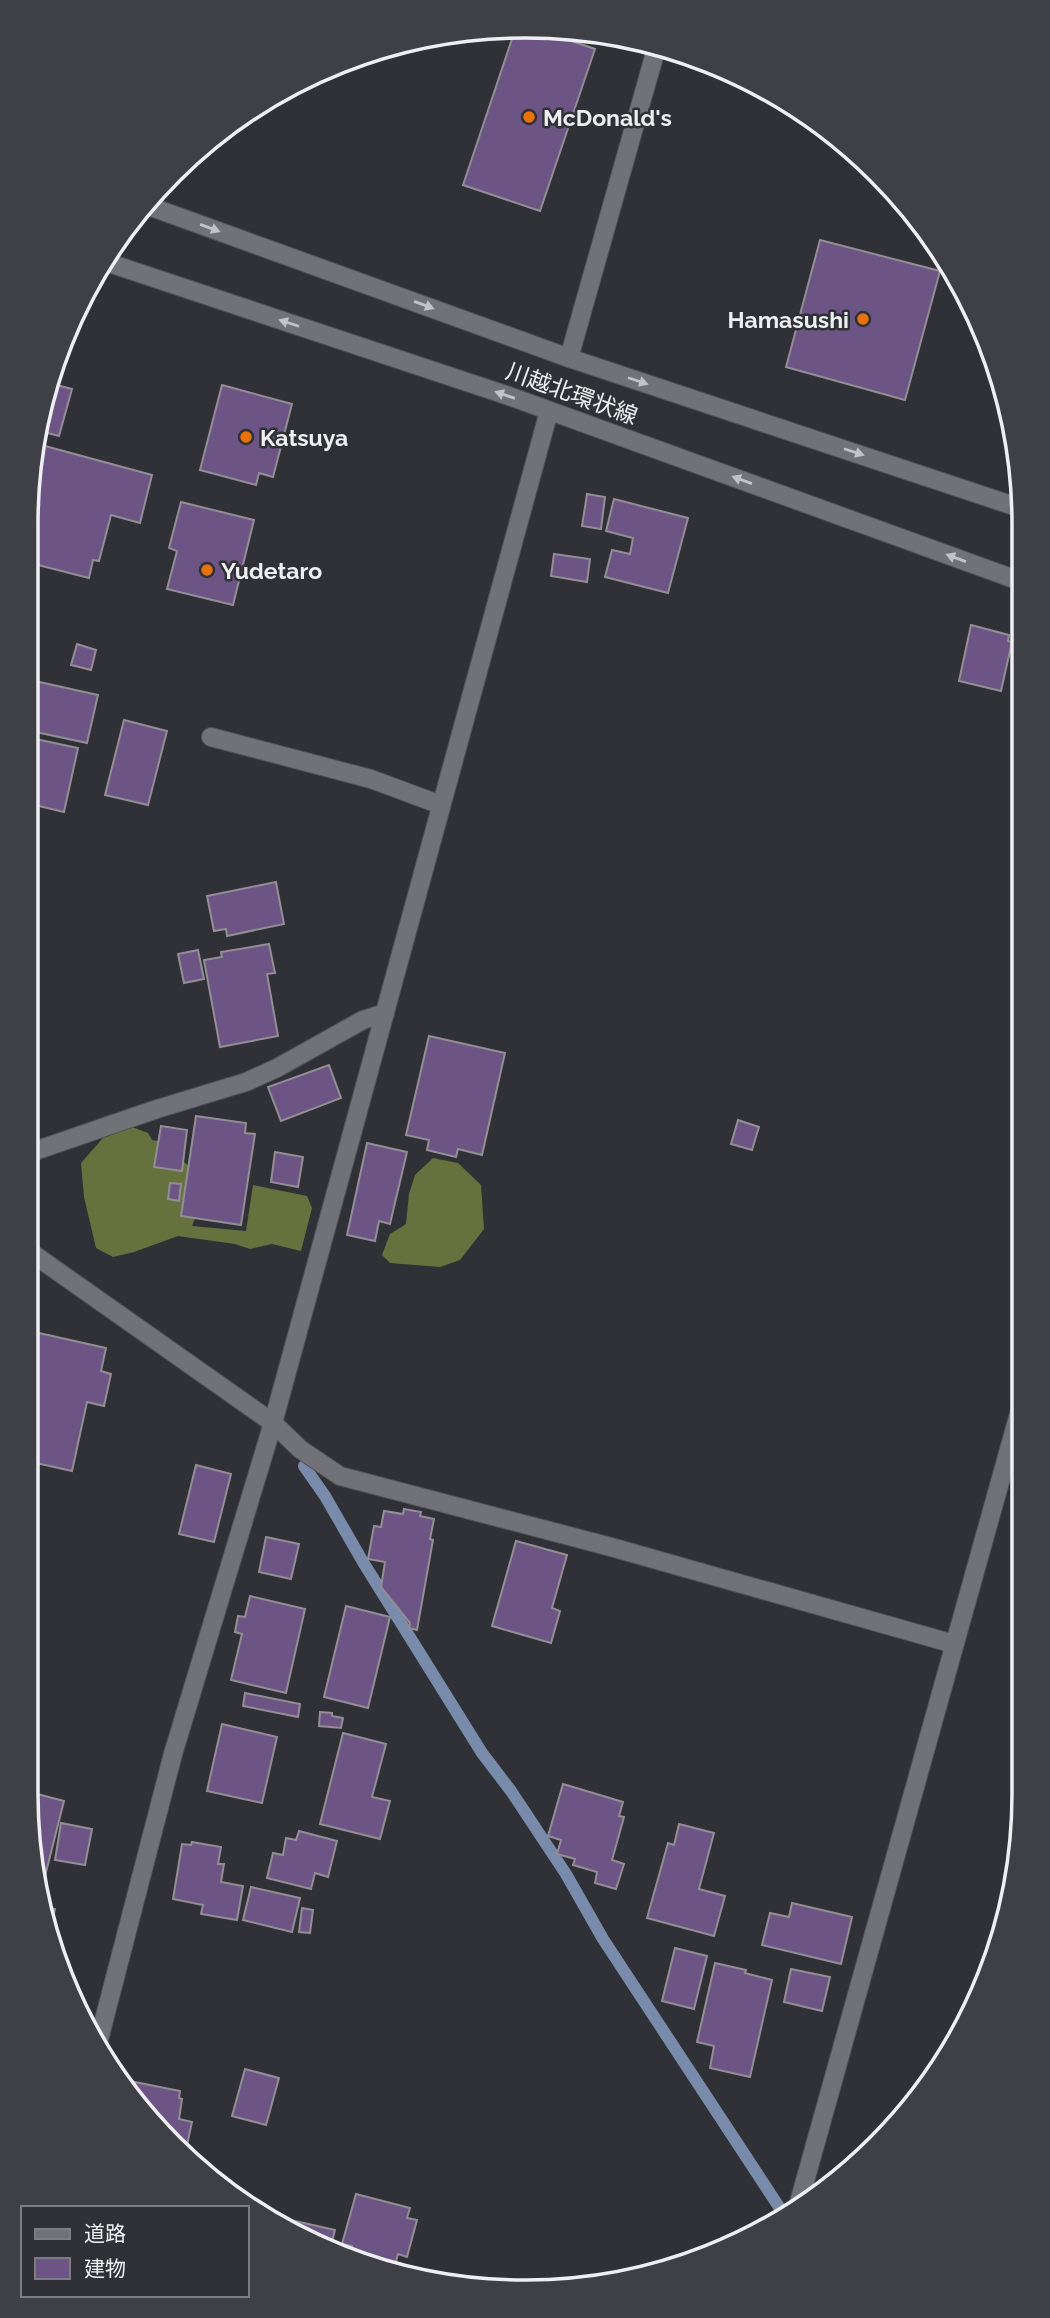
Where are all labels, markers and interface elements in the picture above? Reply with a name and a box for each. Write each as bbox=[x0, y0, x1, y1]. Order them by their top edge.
place label: McDonald's bbox=[543, 104, 672, 131]
marker: McDonald's bbox=[521, 109, 537, 125]
one-way arrow bbox=[199, 223, 220, 234]
one-way arrow bbox=[413, 300, 434, 311]
place label: Hamasushi bbox=[727, 306, 849, 333]
marker: Hamasushi bbox=[855, 311, 871, 327]
one-way arrow bbox=[278, 317, 299, 328]
street label: 川越北環状線 bbox=[503, 357, 641, 429]
one-way arrow bbox=[628, 376, 649, 387]
one-way arrow bbox=[494, 389, 515, 400]
place label: Katsuya bbox=[260, 424, 348, 451]
marker: Katsuya bbox=[238, 429, 254, 445]
one-way arrow bbox=[844, 447, 865, 458]
one-way arrow bbox=[731, 475, 752, 486]
one-way arrow bbox=[945, 552, 966, 563]
place label: Yudetaro bbox=[221, 557, 322, 584]
marker: Yudetaro bbox=[199, 562, 215, 578]
legend bbox=[21, 2206, 248, 2297]
text: 道路 bbox=[84, 2221, 126, 2246]
text: 建物 bbox=[84, 2256, 126, 2281]

